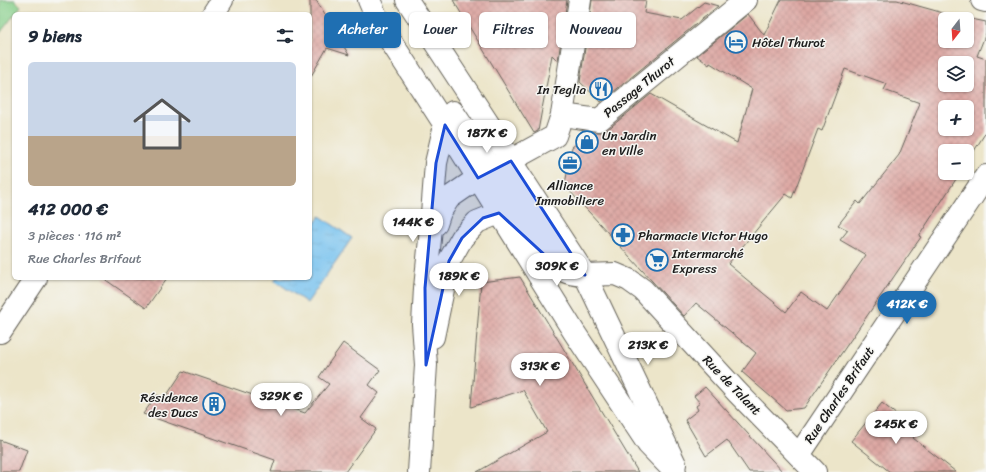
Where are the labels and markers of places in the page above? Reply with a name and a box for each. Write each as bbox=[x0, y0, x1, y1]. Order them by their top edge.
hotel icon: Hôtel Thurot bbox=[723, 29, 749, 55]
place label: Hôtel Thurot bbox=[752, 31, 826, 54]
restaurant icon: In Teglia bbox=[588, 76, 614, 102]
place label: In Teglia bbox=[536, 78, 586, 101]
pin: 187K € bbox=[454, 120, 520, 154]
place label: Un Jardin en Ville bbox=[602, 124, 656, 162]
shop icon: Un Jardin en Ville bbox=[574, 129, 600, 155]
office icon: Alliance Immobiliere bbox=[557, 150, 583, 176]
place label: Alliance Immobiliere bbox=[535, 174, 604, 212]
pin: 144K € bbox=[380, 209, 446, 243]
pharmacy icon: Pharmacie Victor Hugo bbox=[610, 222, 636, 248]
place label: Pharmacie Victor Hugo bbox=[638, 224, 768, 247]
place label: Intermarché Express bbox=[671, 242, 744, 280]
supermarket icon: Intermarché Express bbox=[644, 247, 670, 273]
pin: 309K € bbox=[524, 253, 590, 287]
pin: 189K € bbox=[426, 263, 492, 297]
pin: 412K € bbox=[874, 291, 940, 325]
pin: 213K € bbox=[615, 332, 681, 366]
pin: 313K € bbox=[507, 353, 573, 387]
pin: 329K € bbox=[248, 383, 314, 417]
place label: Résidence des Ducs bbox=[141, 386, 199, 424]
building icon: Résidence des Ducs bbox=[201, 391, 227, 417]
pin: 245K € bbox=[863, 411, 929, 445]

